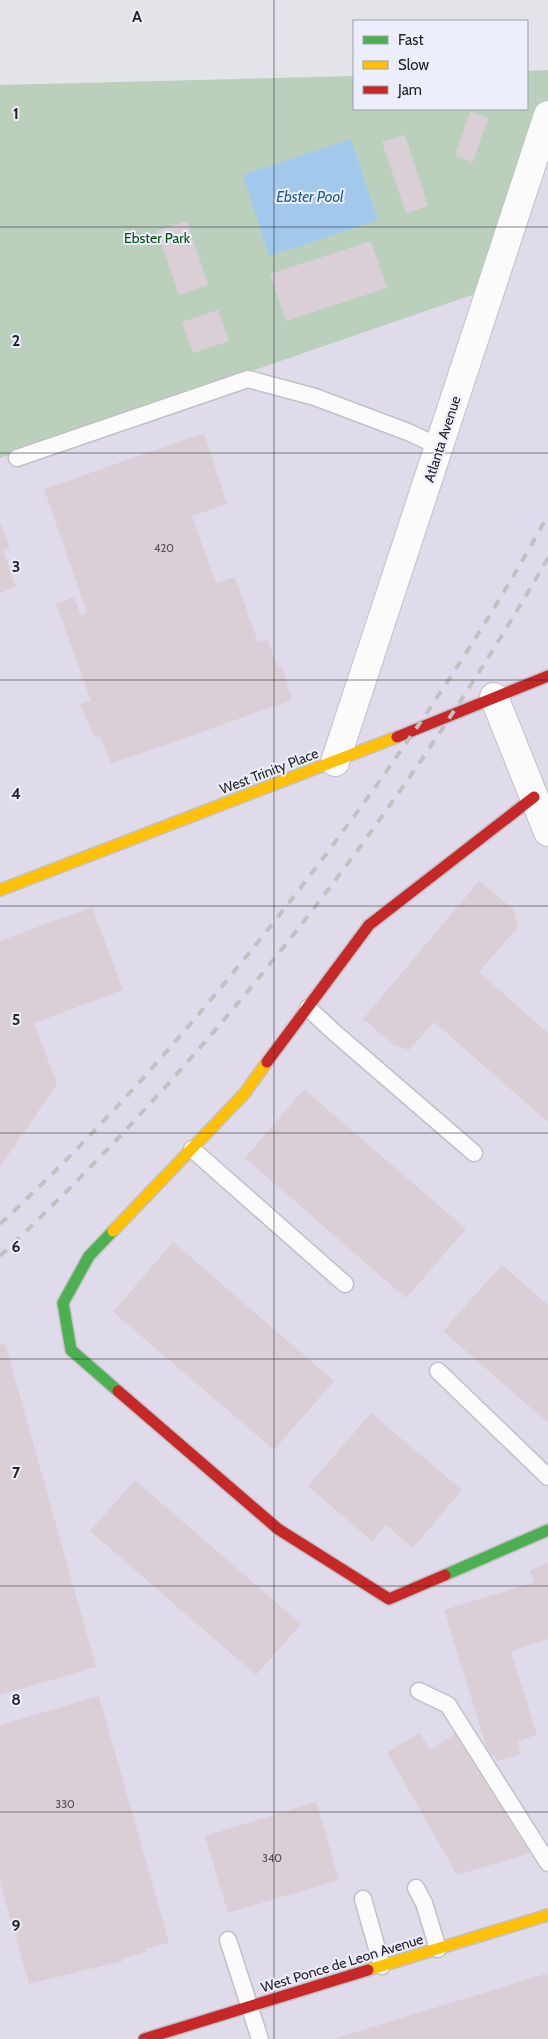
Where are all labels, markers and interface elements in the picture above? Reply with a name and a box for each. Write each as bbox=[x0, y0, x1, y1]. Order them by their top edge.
text: A bbox=[132, 7, 142, 26]
legend bbox=[353, 20, 528, 110]
text: Fast bbox=[398, 31, 423, 49]
text: Slow bbox=[398, 56, 429, 74]
text: Jam bbox=[397, 81, 422, 99]
text: 1 bbox=[13, 104, 19, 123]
water label: Ebster Pool bbox=[276, 188, 344, 206]
park label: Ebster Park bbox=[124, 229, 191, 247]
text: 2 bbox=[12, 331, 20, 350]
street label: Atlanta Avenue bbox=[420, 394, 464, 484]
house number: 420 bbox=[154, 541, 174, 555]
text: 3 bbox=[12, 557, 20, 576]
street label: West Trinity Place bbox=[217, 744, 321, 798]
text: 4 bbox=[11, 784, 21, 803]
text: 5 bbox=[12, 1010, 20, 1029]
text: 6 bbox=[12, 1237, 21, 1256]
text: 7 bbox=[12, 1463, 21, 1482]
text: 8 bbox=[11, 1690, 21, 1709]
house number: 330 bbox=[55, 1797, 75, 1811]
house number: 340 bbox=[262, 1851, 282, 1865]
text: 9 bbox=[12, 1916, 21, 1935]
street label: West Ponce de Leon Avenue bbox=[259, 1930, 425, 1996]

